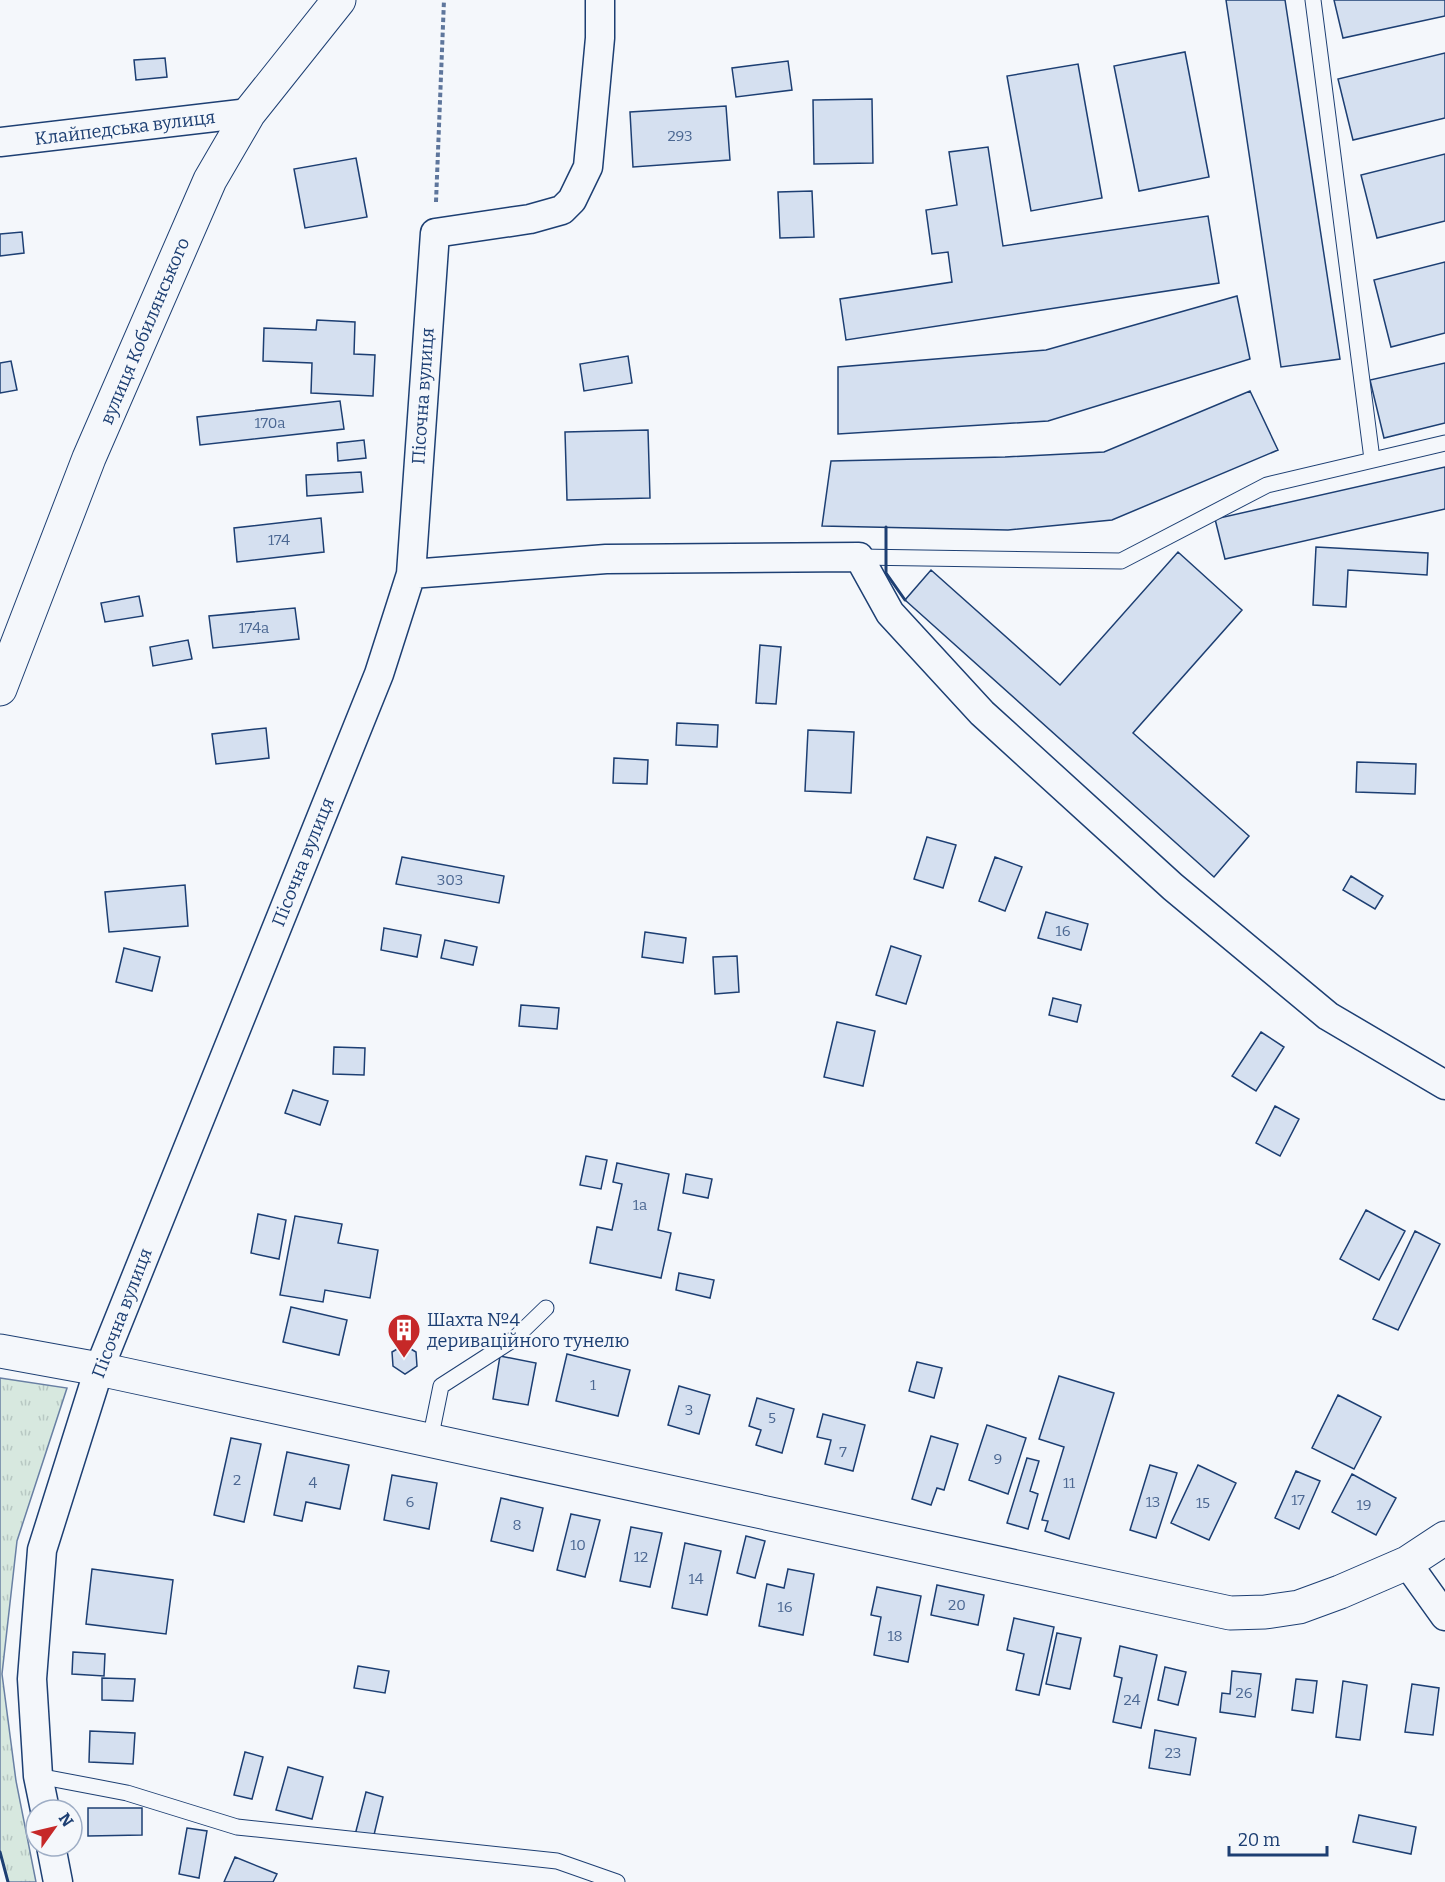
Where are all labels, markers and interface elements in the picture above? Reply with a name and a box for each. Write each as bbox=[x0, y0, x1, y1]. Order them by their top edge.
street label: Клайпедська вулиця bbox=[33, 106, 217, 150]
house number: 293 bbox=[667, 127, 693, 145]
street label: вулиця Кобилянського bbox=[96, 234, 194, 428]
street label: Пісочна вулиця bbox=[407, 327, 439, 465]
house number: 170а bbox=[254, 414, 286, 432]
house number: 174 bbox=[268, 531, 290, 549]
house number: 174а bbox=[239, 619, 269, 637]
street label: Пісочна вулиця bbox=[267, 794, 339, 930]
house number: 303 bbox=[437, 871, 463, 889]
house number: 16 bbox=[1056, 922, 1071, 940]
house number: 1а bbox=[633, 1196, 647, 1214]
street label: Пісочна вулиця bbox=[87, 1245, 157, 1381]
place label: Шахта №4 дериваційного тунелю bbox=[427, 1309, 630, 1352]
building icon: Шахта №4 дериваційного тунелю bbox=[386, 1312, 422, 1359]
house number: 1 bbox=[590, 1376, 596, 1394]
house number: 3 bbox=[685, 1401, 693, 1419]
house number: 5 bbox=[768, 1409, 776, 1427]
house number: 7 bbox=[839, 1443, 847, 1461]
house number: 9 bbox=[994, 1450, 1002, 1468]
house number: 2 bbox=[233, 1471, 241, 1489]
house number: 4 bbox=[309, 1474, 318, 1492]
house number: 11 bbox=[1063, 1474, 1075, 1492]
house number: 17 bbox=[1291, 1491, 1305, 1509]
house number: 6 bbox=[406, 1493, 415, 1511]
house number: 13 bbox=[1146, 1493, 1160, 1511]
house number: 15 bbox=[1196, 1494, 1210, 1512]
house number: 19 bbox=[1357, 1496, 1371, 1514]
house number: 8 bbox=[512, 1516, 522, 1534]
house number: 10 bbox=[570, 1536, 586, 1554]
house number: 12 bbox=[634, 1548, 648, 1566]
house number: 14 bbox=[689, 1570, 704, 1588]
house number: 20 bbox=[948, 1596, 966, 1614]
house number: 16 bbox=[778, 1598, 793, 1616]
house number: 18 bbox=[887, 1627, 903, 1645]
house number: 26 bbox=[1236, 1684, 1253, 1702]
house number: 24 bbox=[1124, 1691, 1141, 1709]
house number: 23 bbox=[1165, 1744, 1181, 1762]
north arrow bbox=[24, 1798, 84, 1858]
text: N bbox=[55, 1809, 77, 1830]
scale bar bbox=[1229, 1819, 1326, 1857]
text: 20 m bbox=[1238, 1829, 1280, 1851]

